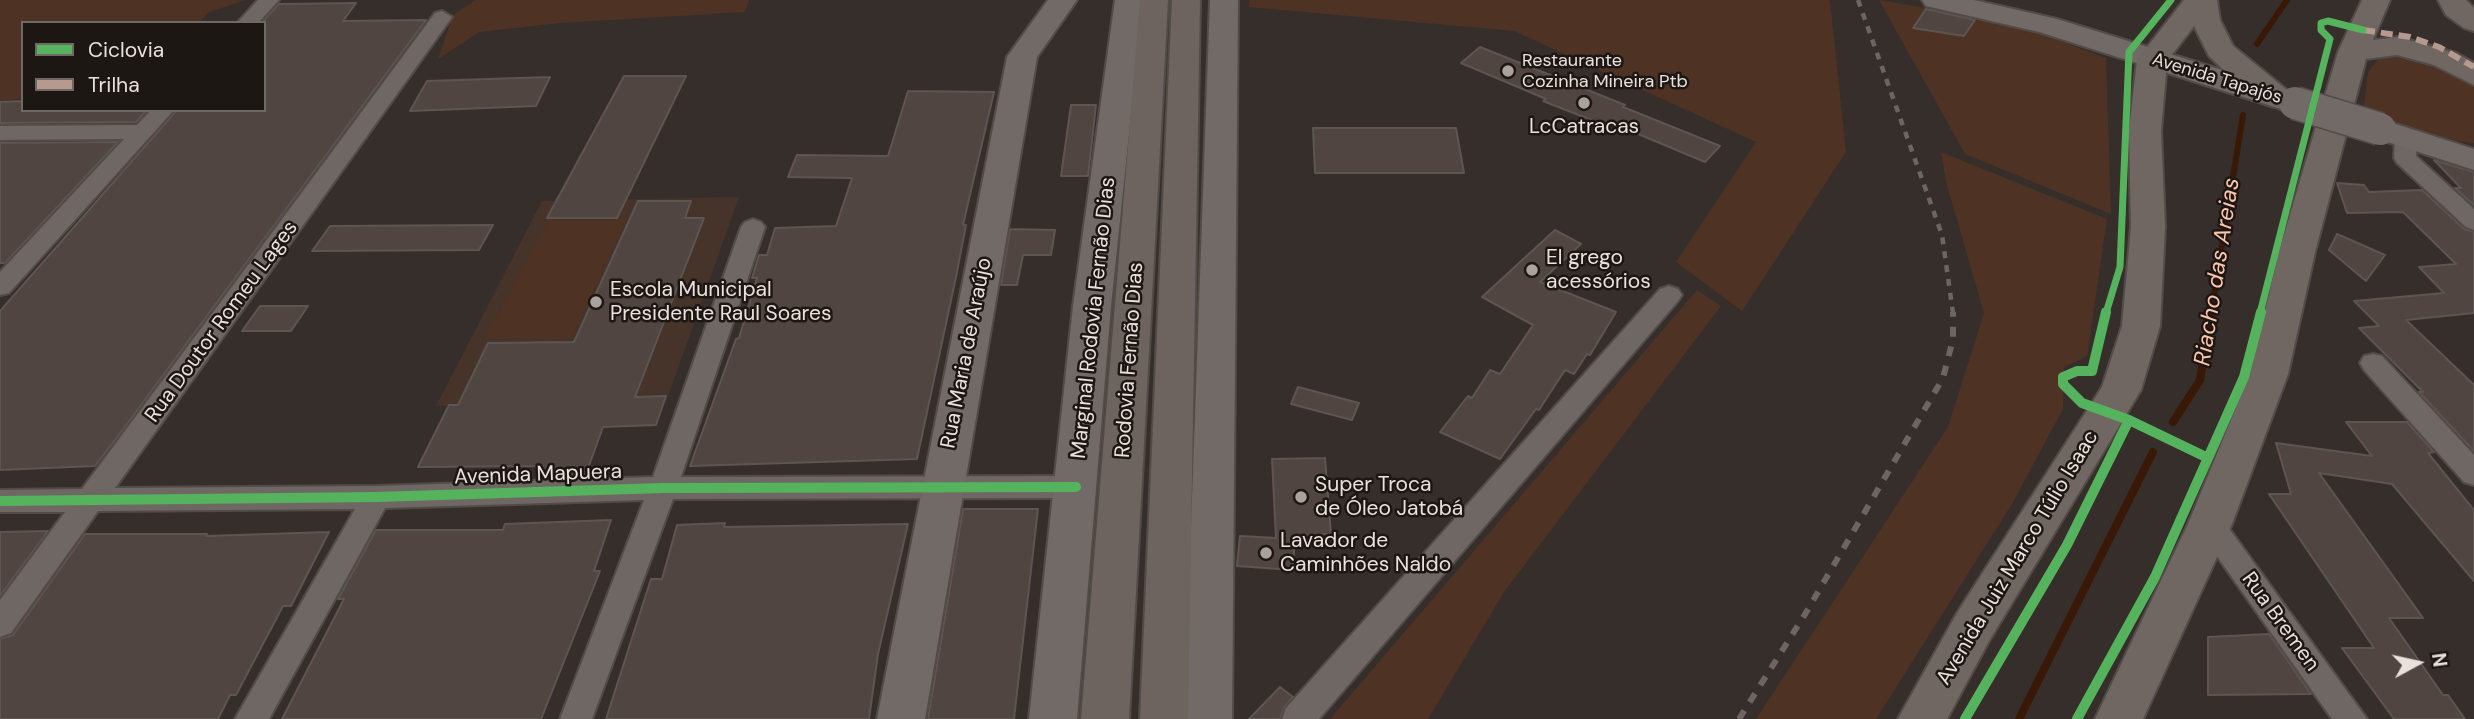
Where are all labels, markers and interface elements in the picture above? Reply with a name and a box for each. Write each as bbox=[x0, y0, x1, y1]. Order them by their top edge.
legend bbox=[21, 21, 266, 112]
text: Ciclovia bbox=[88, 36, 164, 64]
street label: Avenida Tapajós bbox=[2150, 49, 2284, 109]
place label: Restaurante Cozinha Mineira Ptb bbox=[1522, 50, 1688, 92]
marker: Restaurante Cozinha Mineira Ptb bbox=[1500, 63, 1516, 79]
text: Trilha bbox=[88, 71, 140, 99]
marker: LcCatracas bbox=[1576, 95, 1592, 111]
place label: LcCatracas bbox=[1529, 114, 1639, 140]
street label: Marginal Rodovia Fernão Dias bbox=[1067, 176, 1121, 460]
water label: Riacho das Areias bbox=[2189, 176, 2247, 368]
street label: Rua Doutor Romeu Lages bbox=[140, 216, 304, 428]
place label: El grego acessórios bbox=[1546, 245, 1651, 295]
street label: Rua Maria de Araújo bbox=[936, 255, 998, 451]
street label: Rodovia Fernão Dias bbox=[1111, 261, 1149, 459]
marker: El grego acessórios bbox=[1524, 262, 1540, 278]
place label: Escola Municipal Presidente Raul Soares bbox=[610, 277, 831, 327]
marker: Escola Municipal Presidente Raul Soares bbox=[588, 294, 604, 310]
street label: Avenida Juiz Marco Túlio Isaac bbox=[1932, 426, 2104, 690]
street label: Avenida Mapuera bbox=[454, 459, 622, 491]
place label: Super Troca de Óleo Jatobá bbox=[1315, 472, 1463, 522]
marker: Super Troca de Óleo Jatobá bbox=[1293, 489, 1309, 505]
place label: Lavador de Caminhões Naldo bbox=[1280, 528, 1451, 578]
marker: Lavador de Caminhões Naldo bbox=[1258, 545, 1274, 561]
street label: Rua Bremen bbox=[2236, 568, 2324, 676]
north arrow bbox=[2383, 628, 2453, 698]
text: N bbox=[2426, 651, 2453, 669]

